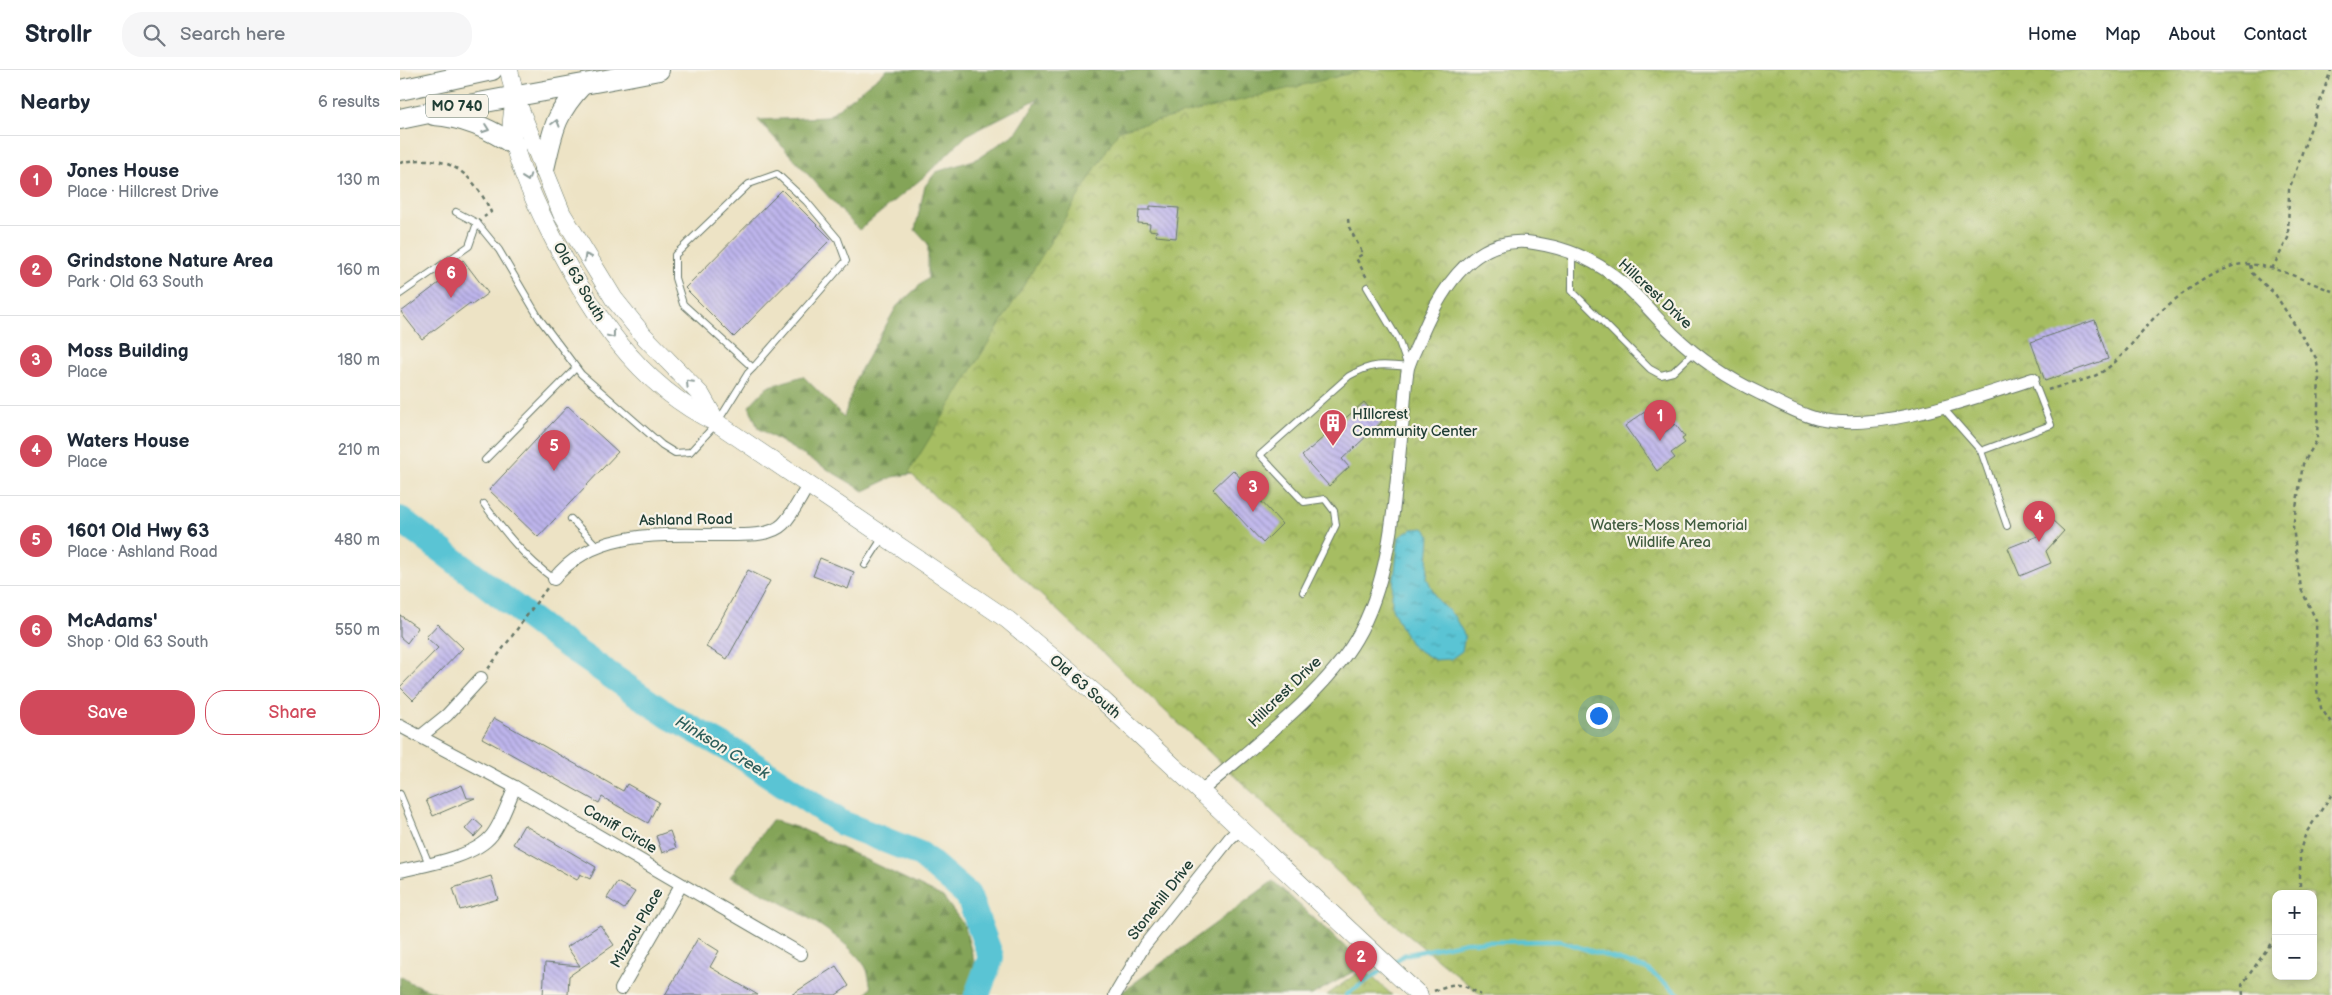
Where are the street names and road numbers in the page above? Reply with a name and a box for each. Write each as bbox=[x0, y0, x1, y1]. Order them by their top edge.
road number: MO 740 bbox=[426, 94, 488, 118]
street label: Old 63 South bbox=[549, 239, 609, 325]
street label: Hillcrest Drive bbox=[1614, 255, 1696, 333]
street label: Ashland Road bbox=[639, 510, 733, 530]
street label: Old 63 South bbox=[1046, 651, 1124, 723]
street label: Hillcrest Drive bbox=[1244, 652, 1326, 732]
street label: Caniff Circle bbox=[579, 800, 661, 858]
street label: Stonehill Drive bbox=[1124, 856, 1198, 944]
street label: Mizzou Place bbox=[606, 884, 668, 971]

